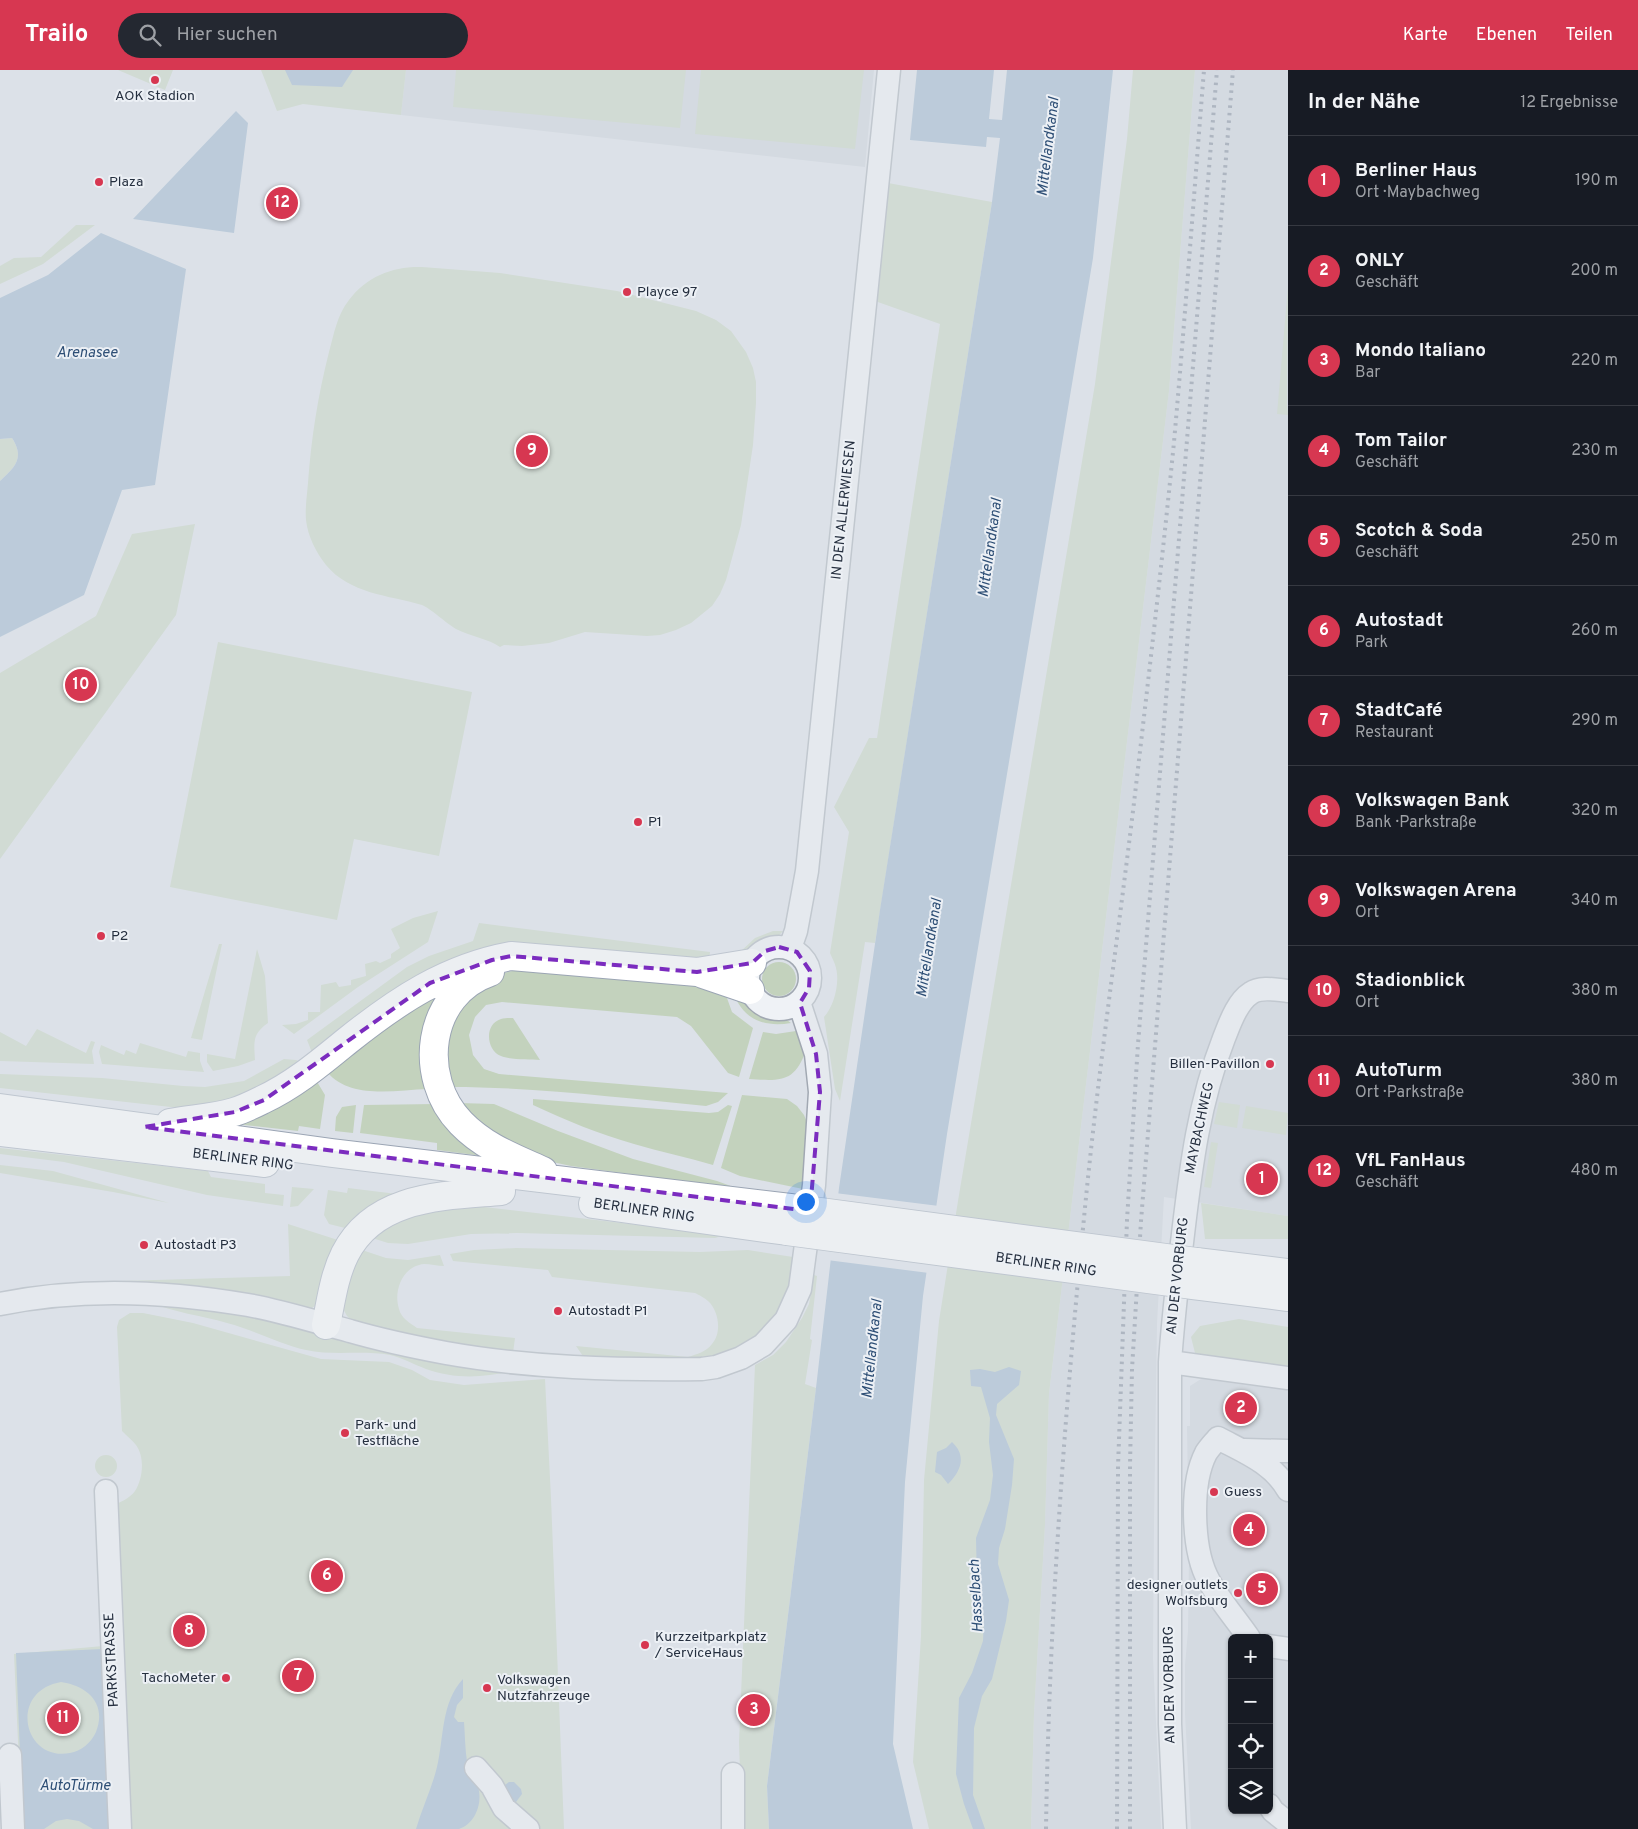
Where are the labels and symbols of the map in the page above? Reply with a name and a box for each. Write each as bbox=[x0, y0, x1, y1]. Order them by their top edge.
marker: AOK Stadion bbox=[149, 74, 161, 86]
place label: AOK Stadion bbox=[115, 88, 195, 105]
water label: Mittellandkanal bbox=[1034, 95, 1065, 198]
place label: Plaza bbox=[109, 174, 143, 191]
marker: Plaza bbox=[93, 176, 105, 188]
pin: 12 bbox=[266, 184, 298, 222]
place label: Playce 97 bbox=[637, 284, 697, 301]
marker: Playce 97 bbox=[621, 286, 633, 298]
water label: Arenasee bbox=[57, 344, 118, 363]
pin: 9 bbox=[516, 432, 548, 470]
street label: IN DEN ALLERWIESEN bbox=[828, 439, 860, 581]
water label: Mittellandkanal bbox=[975, 496, 1007, 599]
pin: 10 bbox=[65, 666, 97, 704]
place label: P1 bbox=[648, 814, 662, 831]
marker: P1 bbox=[632, 816, 644, 828]
water label: Mittellandkanal bbox=[913, 896, 947, 999]
place label: P2 bbox=[111, 928, 128, 945]
marker: P2 bbox=[95, 930, 107, 942]
place label: Billen-Pavillon bbox=[1169, 1056, 1260, 1073]
marker: Billen-Pavillon bbox=[1264, 1058, 1276, 1070]
street label: MAYBACHWEG bbox=[1182, 1081, 1218, 1175]
street label: BERLINER RING bbox=[191, 1145, 295, 1175]
pin: 1 bbox=[1246, 1160, 1278, 1198]
your location bbox=[793, 1189, 819, 1215]
street label: BERLINER RING bbox=[592, 1195, 696, 1227]
street label: AN DER VORBURG bbox=[1163, 1216, 1193, 1336]
place label: Autostadt P3 bbox=[154, 1237, 237, 1254]
marker: Autostadt P3 bbox=[138, 1239, 150, 1251]
street label: BERLINER RING bbox=[994, 1249, 1098, 1281]
water label: Mittellandkanal bbox=[858, 1297, 888, 1399]
place label: Autostadt P1 bbox=[568, 1303, 648, 1320]
marker: Autostadt P1 bbox=[552, 1305, 564, 1317]
pin: 2 bbox=[1225, 1389, 1257, 1427]
place label: Park- und Testfläche bbox=[355, 1417, 419, 1450]
marker: Park- und Testfläche bbox=[339, 1427, 351, 1439]
place label: Guess bbox=[1224, 1484, 1262, 1501]
marker: Guess bbox=[1208, 1486, 1220, 1498]
pin: 4 bbox=[1233, 1511, 1265, 1549]
pin: 6 bbox=[311, 1557, 343, 1595]
water label: Hasselbach bbox=[966, 1559, 988, 1633]
pin: 5 bbox=[1246, 1570, 1278, 1608]
place label: designer outlets Wolfsburg bbox=[1127, 1577, 1228, 1610]
marker: designer outlets Wolfsburg bbox=[1232, 1587, 1244, 1599]
street label: PARKSTRASSE bbox=[101, 1612, 123, 1708]
pin: 8 bbox=[173, 1612, 205, 1650]
street label: AN DER VORBURG bbox=[1160, 1626, 1180, 1744]
place label: Kurzzeitparkplatz / ServiceHaus bbox=[654, 1629, 767, 1662]
marker: Kurzzeitparkplatz / ServiceHaus bbox=[639, 1639, 651, 1651]
pin: 7 bbox=[282, 1657, 314, 1695]
place label: TachoMeter bbox=[141, 1670, 217, 1687]
marker: TachoMeter bbox=[220, 1672, 232, 1684]
place label: Volkswagen Nutzfahrzeuge bbox=[497, 1672, 590, 1705]
marker: Volkswagen Nutzfahrzeuge bbox=[481, 1682, 493, 1694]
pin: 3 bbox=[738, 1691, 770, 1729]
pin: 11 bbox=[47, 1699, 79, 1737]
water label: AutoTürme bbox=[39, 1777, 111, 1796]

